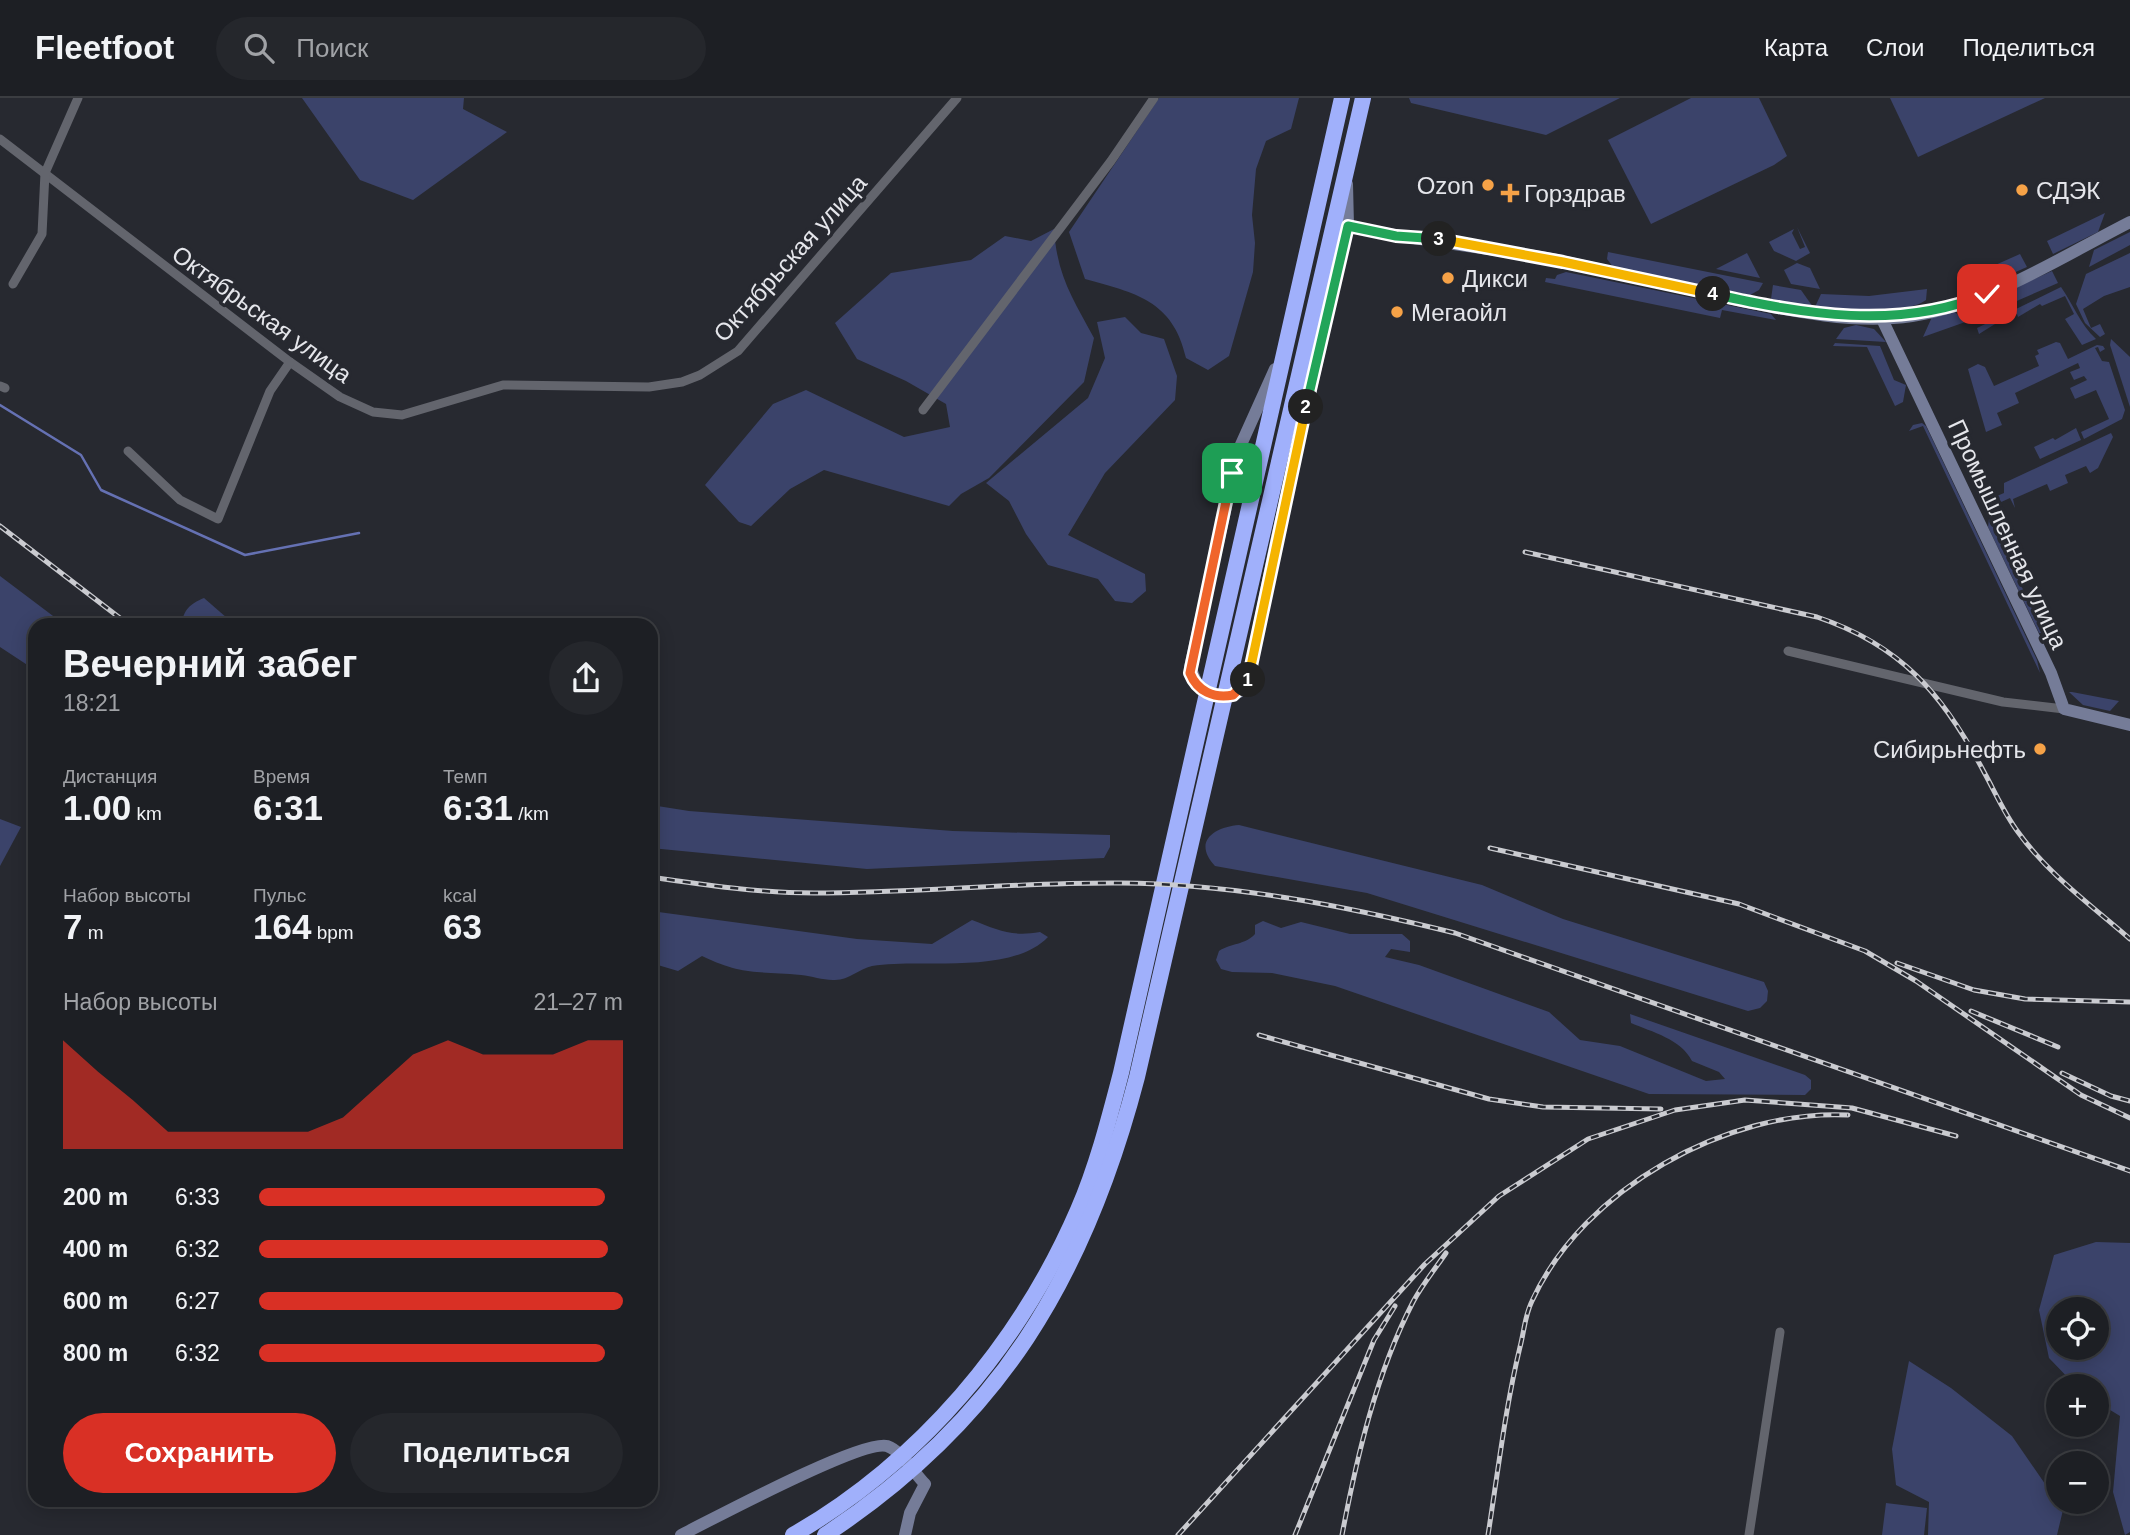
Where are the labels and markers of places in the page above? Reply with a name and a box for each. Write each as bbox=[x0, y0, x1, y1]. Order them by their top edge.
place label: Ozon bbox=[1417, 172, 1474, 199]
marker: Ozon bbox=[1480, 177, 1496, 193]
place label: СДЭК bbox=[2036, 177, 2100, 204]
place label: Горздрав bbox=[1524, 180, 1626, 207]
marker: СДЭК bbox=[2014, 182, 2030, 198]
marker: Горздрав bbox=[1502, 185, 1518, 201]
pin: 3 bbox=[1422, 222, 1456, 256]
pin bbox=[1957, 264, 2017, 324]
place label: Дикси bbox=[1462, 265, 1528, 292]
marker: Дикси bbox=[1440, 270, 1456, 286]
pin: 4 bbox=[1696, 276, 1730, 312]
place label: Мегаойл bbox=[1411, 299, 1507, 326]
marker: Мегаойл bbox=[1389, 304, 1405, 320]
pin: 2 bbox=[1288, 390, 1324, 424]
pin bbox=[1202, 443, 1262, 503]
pin: 1 bbox=[1230, 662, 1266, 698]
place label: Сибирьнефть bbox=[1873, 736, 2026, 763]
marker: Сибирьнефть bbox=[2032, 741, 2048, 757]

